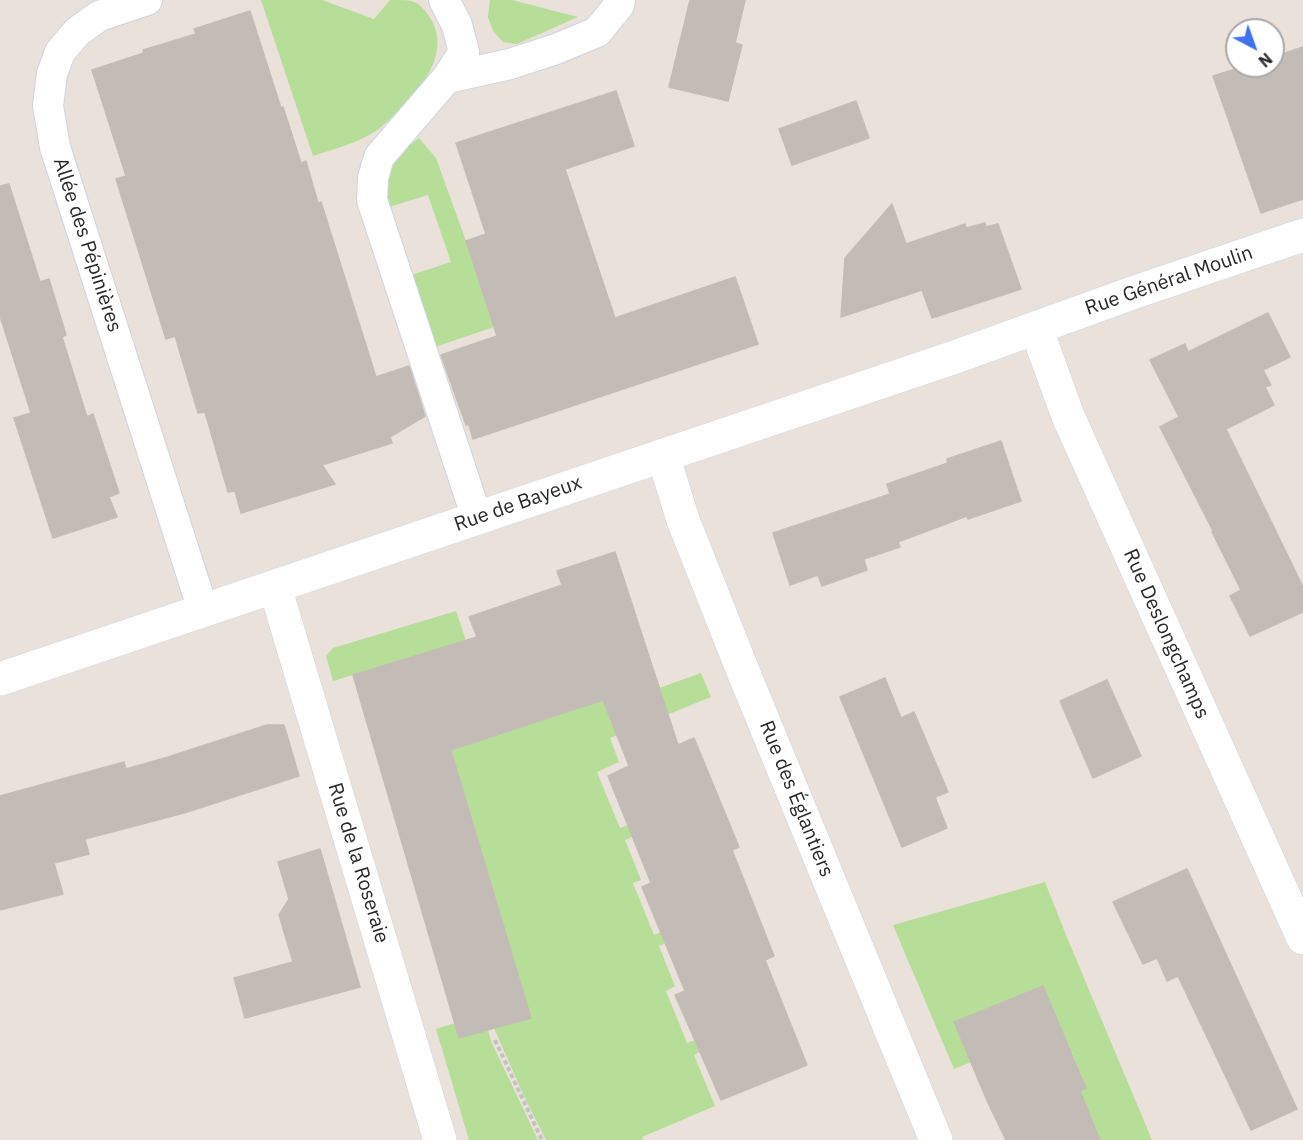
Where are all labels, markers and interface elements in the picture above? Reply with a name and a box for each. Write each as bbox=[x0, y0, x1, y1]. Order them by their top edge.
north arrow bbox=[1225, 18, 1285, 78]
text: N bbox=[1255, 49, 1276, 71]
street label: Allée des Pépinières bbox=[47, 155, 127, 335]
street label: Rue Général Moulin bbox=[1082, 241, 1256, 321]
street label: Rue de Bayeux bbox=[451, 471, 585, 537]
street label: Rue Deslongchamps bbox=[1118, 545, 1214, 723]
street label: Rue des Églantiers bbox=[754, 717, 838, 881]
street label: Rue de la Roseraie bbox=[322, 780, 394, 946]

